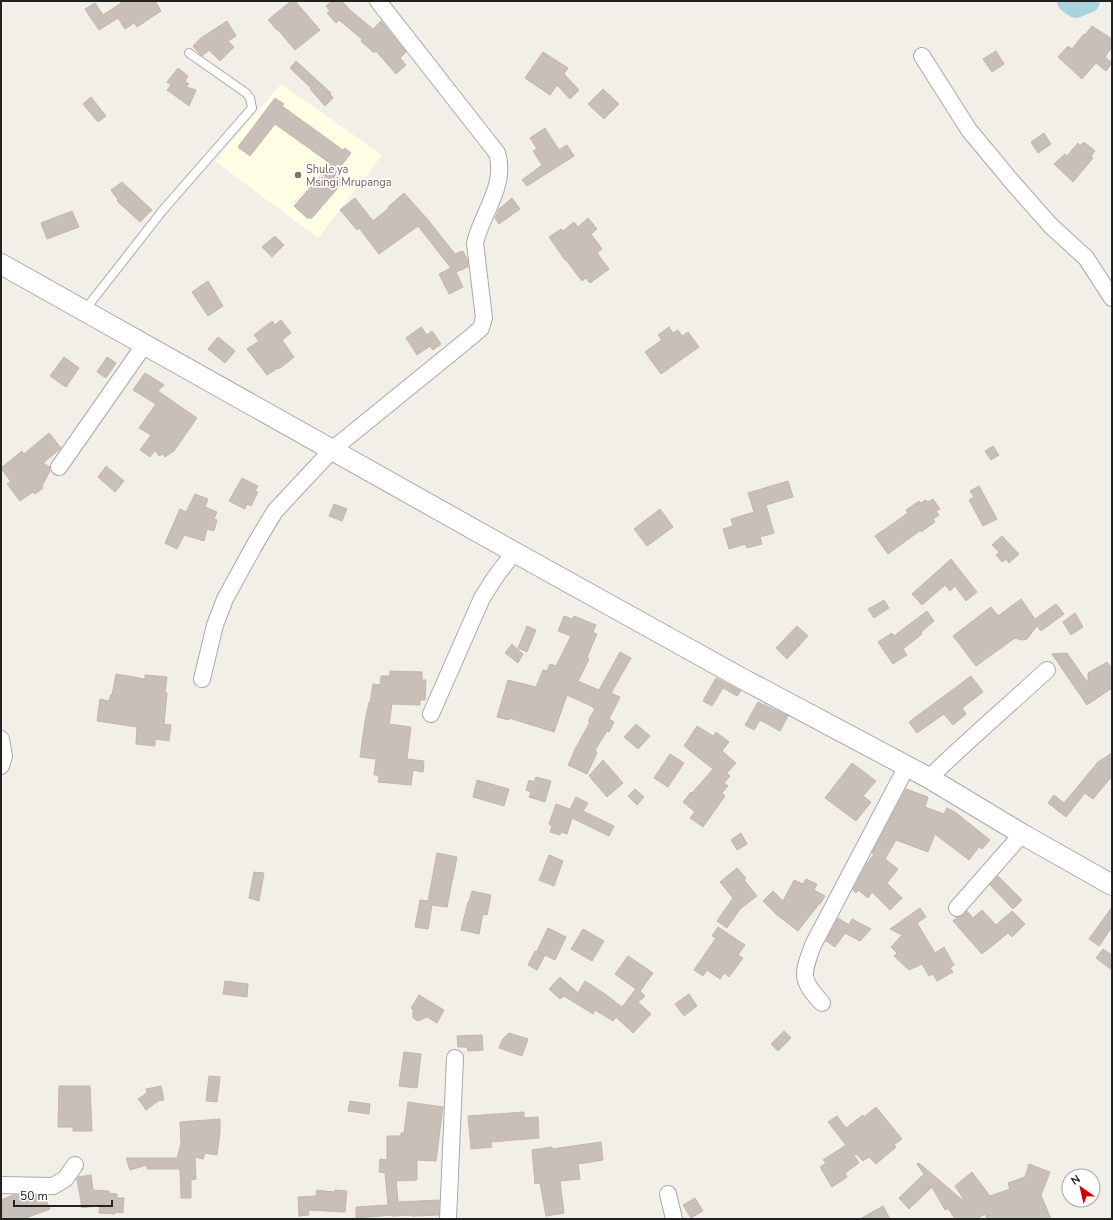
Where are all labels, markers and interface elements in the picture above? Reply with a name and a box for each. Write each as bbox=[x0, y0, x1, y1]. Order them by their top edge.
place label: Shule ya Msingi Mrupanga bbox=[306, 162, 392, 190]
marker: Shule ya Msingi Mrupanga bbox=[293, 170, 303, 180]
north arrow bbox=[1061, 1168, 1101, 1208]
text: N bbox=[1068, 1172, 1083, 1189]
scale bar bbox=[14, 1182, 112, 1208]
text: 50 m bbox=[20, 1188, 48, 1204]

